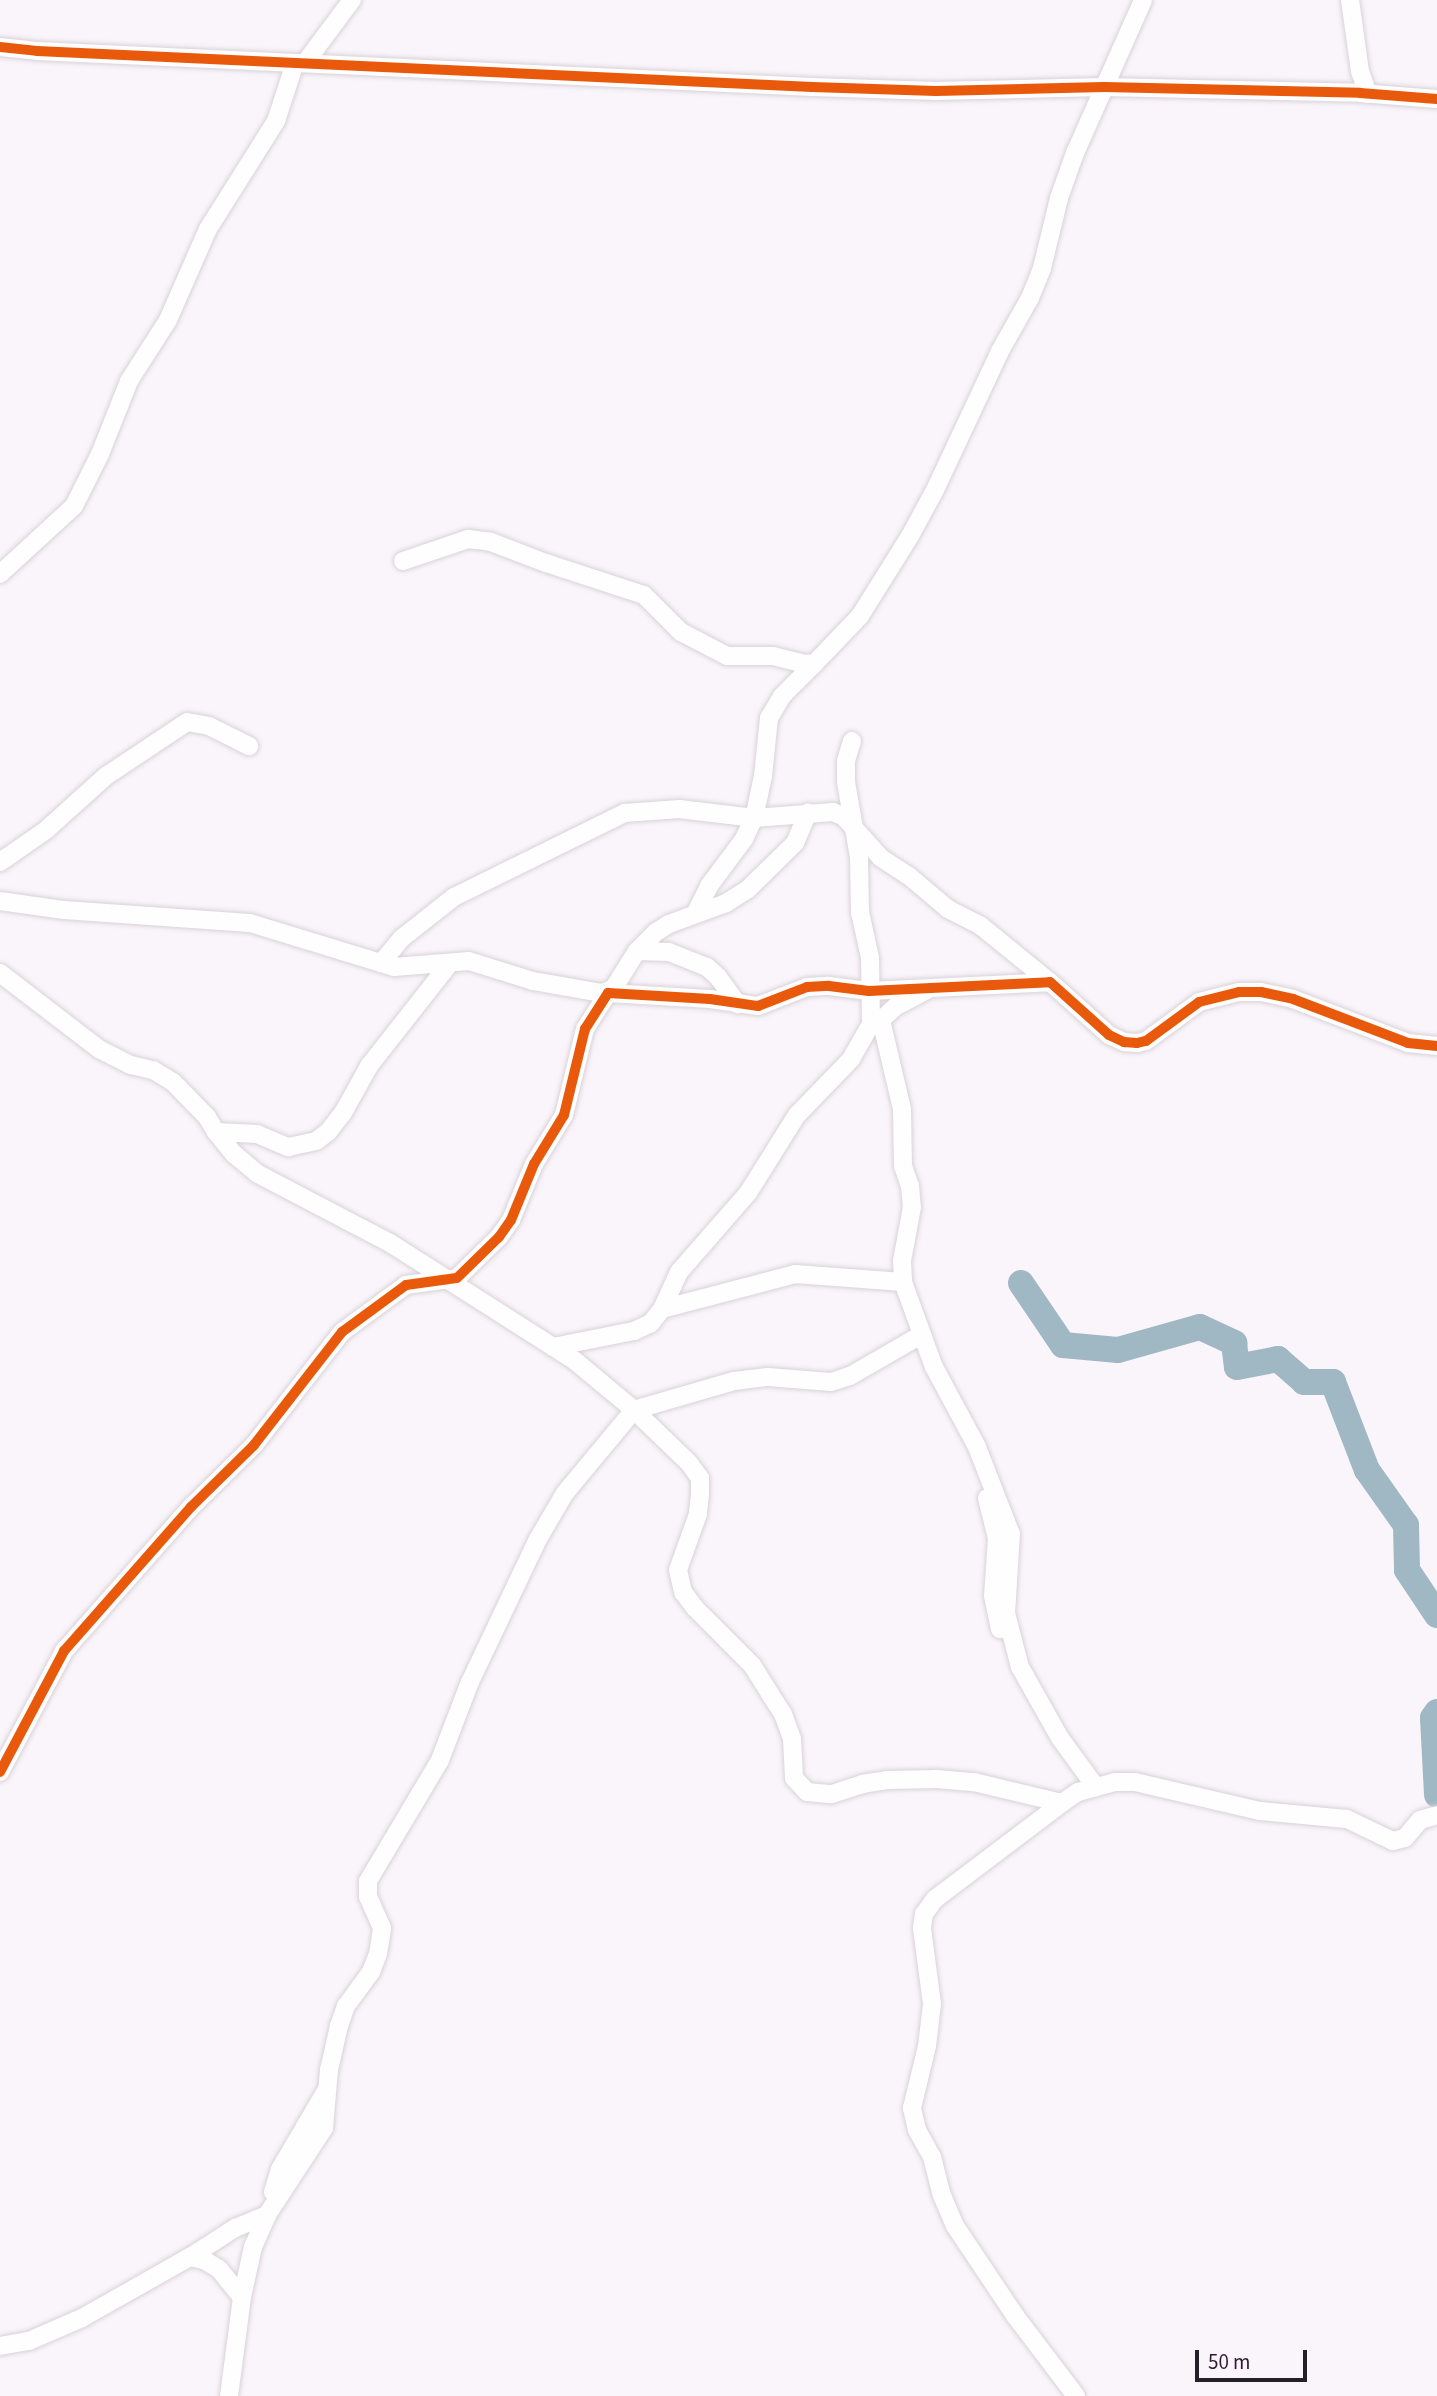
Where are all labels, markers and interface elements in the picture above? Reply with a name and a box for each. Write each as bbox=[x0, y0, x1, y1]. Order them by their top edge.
scale bar bbox=[1199, 2336, 1311, 2380]
text: 50 m bbox=[1208, 2347, 1250, 2377]

